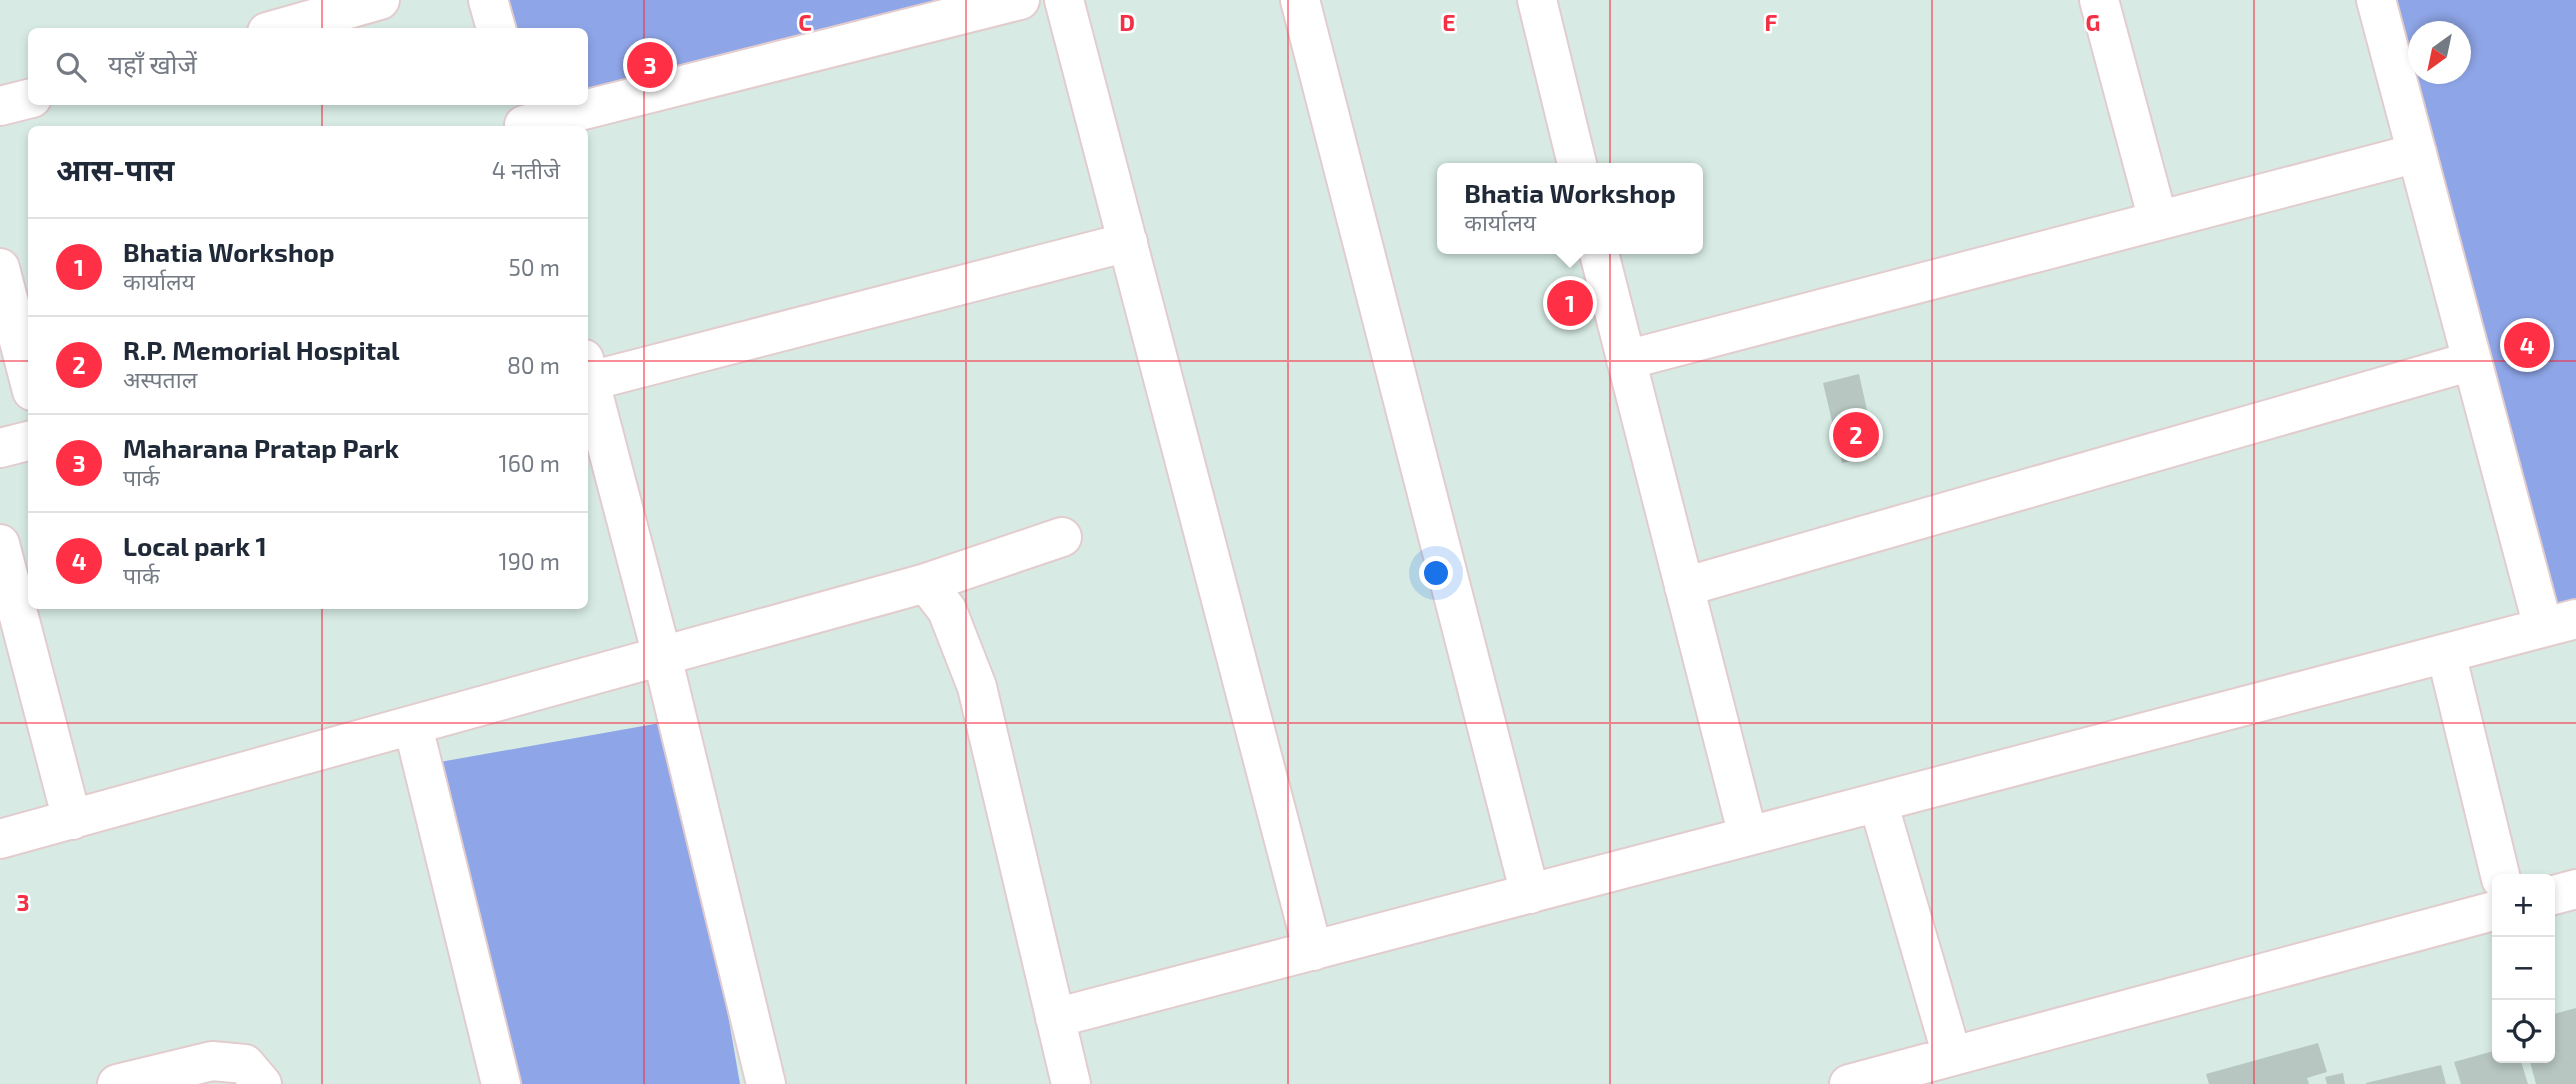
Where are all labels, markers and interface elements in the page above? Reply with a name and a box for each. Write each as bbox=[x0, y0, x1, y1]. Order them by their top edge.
text: C bbox=[798, 8, 812, 36]
text: D bbox=[1119, 8, 1135, 36]
text: E bbox=[1442, 8, 1456, 36]
text: F bbox=[1765, 8, 1778, 36]
text: G bbox=[2086, 8, 2100, 36]
north arrow bbox=[2408, 21, 2471, 84]
search box bbox=[28, 28, 588, 105]
pin: 3 bbox=[627, 39, 673, 91]
icon: search bbox=[52, 48, 90, 86]
text: यहाँ खोजें bbox=[108, 48, 197, 79]
text: आस-पास bbox=[56, 151, 174, 187]
text: 4 नतीजे bbox=[492, 156, 560, 184]
popup bbox=[1437, 163, 1703, 254]
text: Bhatia Workshop bbox=[1464, 177, 1676, 208]
text: कार्यालय bbox=[1464, 208, 1536, 236]
text: Bhatia Workshop bbox=[123, 236, 334, 267]
text: 1 bbox=[74, 253, 84, 281]
text: 50 m bbox=[509, 253, 560, 281]
text: कार्यालय bbox=[123, 267, 195, 295]
pin: 1 bbox=[1547, 277, 1593, 329]
pin: 4 bbox=[2504, 319, 2550, 371]
text: R.P. Memorial Hospital bbox=[123, 334, 400, 365]
text: 2 bbox=[72, 351, 86, 379]
text: 80 m bbox=[507, 351, 560, 379]
text: अस्पताल bbox=[123, 365, 197, 393]
pin: 2 bbox=[1833, 409, 1879, 461]
text: Maharana Pratap Park bbox=[123, 432, 399, 463]
text: 3 bbox=[72, 449, 86, 477]
text: 160 m bbox=[499, 449, 560, 477]
text: पार्क bbox=[123, 463, 160, 491]
text: Local park 1 bbox=[123, 530, 267, 561]
text: 4 bbox=[72, 547, 86, 575]
text: 190 m bbox=[499, 547, 560, 575]
your location bbox=[1419, 556, 1453, 590]
text: पार्क bbox=[123, 561, 160, 589]
map controls bbox=[2492, 874, 2555, 1063]
button: + bbox=[2492, 874, 2555, 937]
text: 3 bbox=[16, 888, 30, 916]
button: − bbox=[2492, 937, 2555, 1000]
button: locate bbox=[2492, 1000, 2555, 1063]

